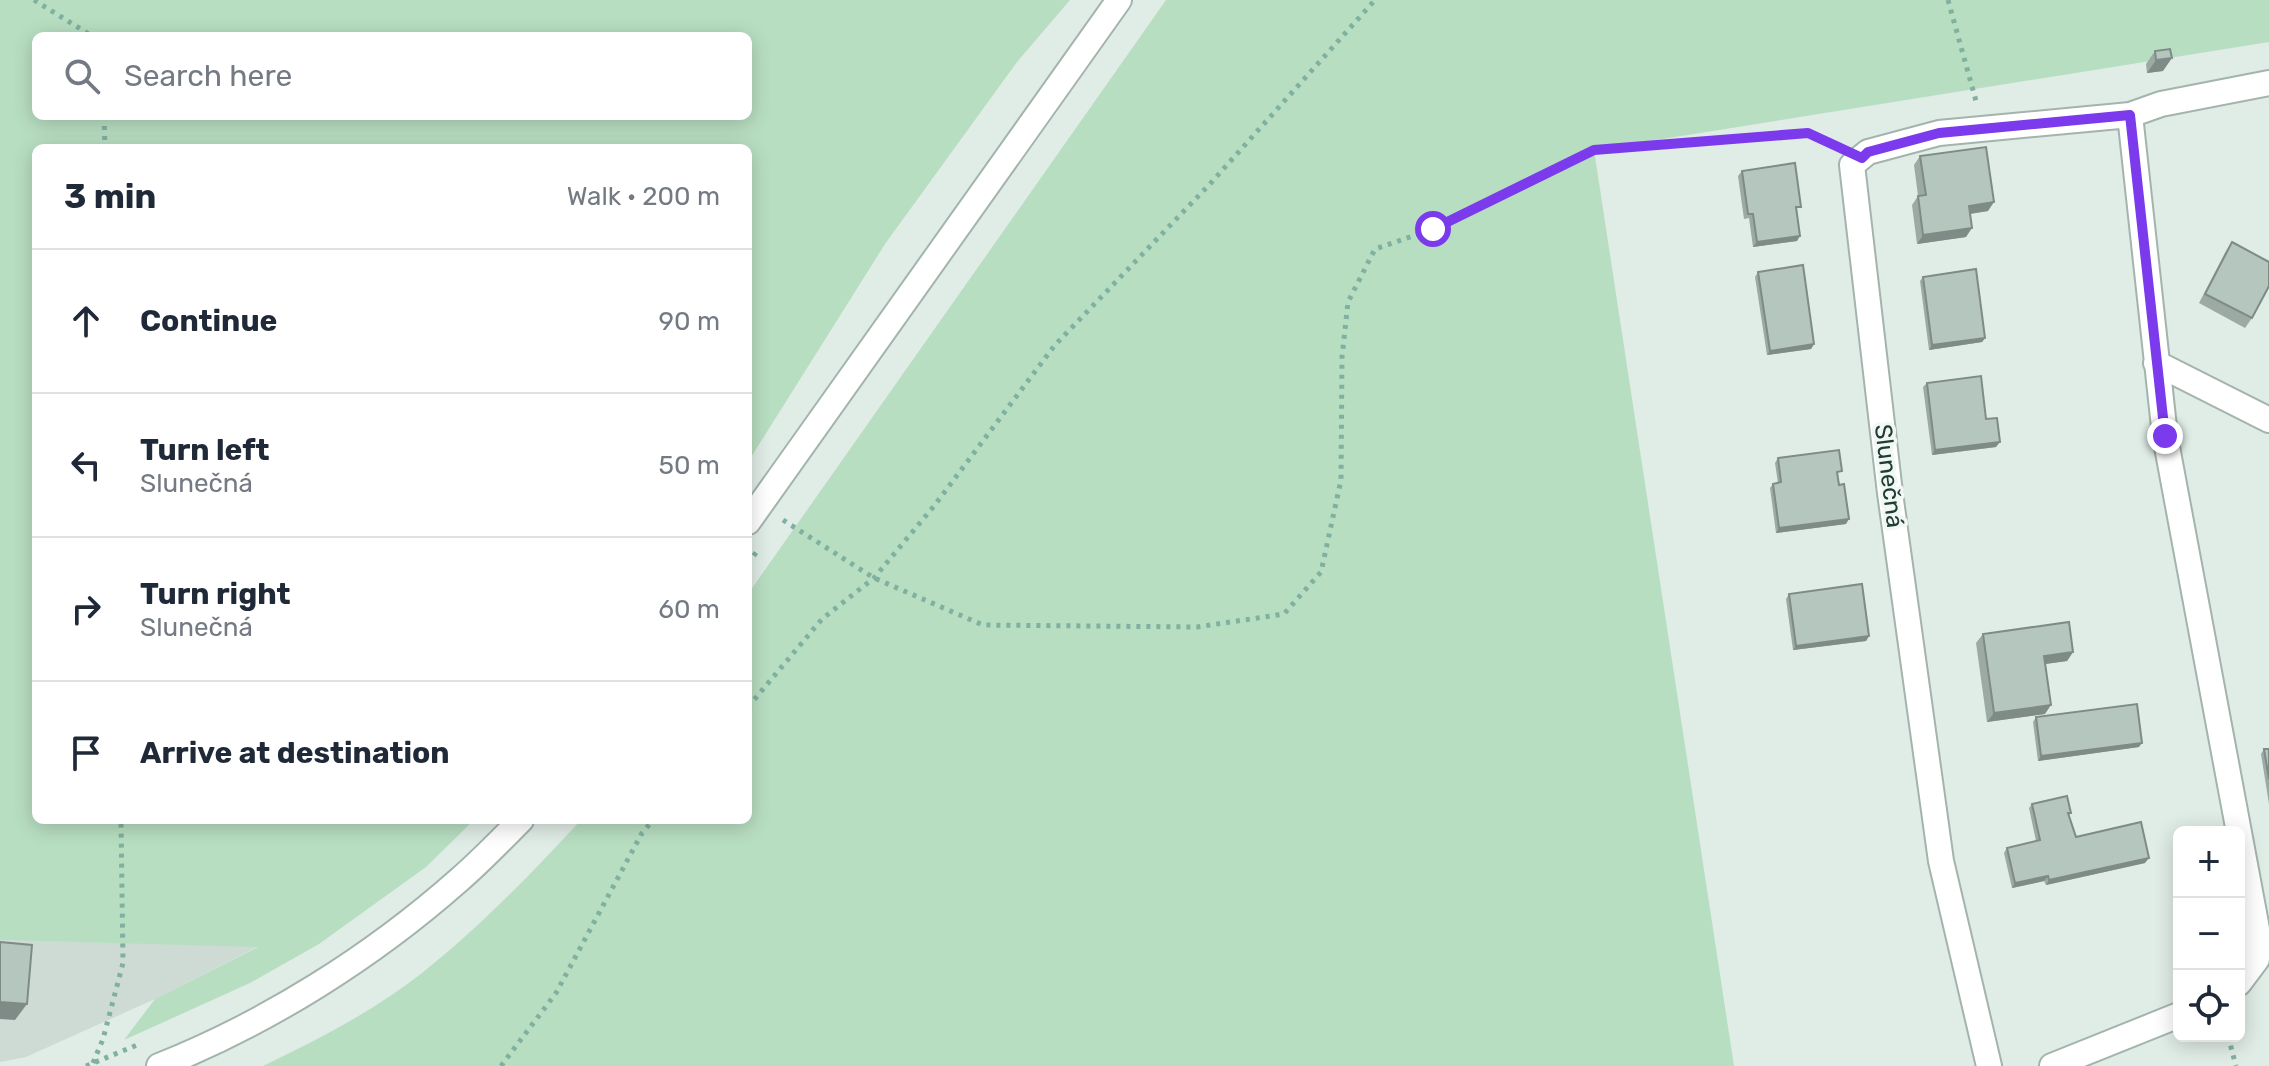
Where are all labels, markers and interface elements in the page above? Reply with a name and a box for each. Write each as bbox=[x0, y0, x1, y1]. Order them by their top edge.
search box bbox=[32, 32, 752, 120]
icon: search bbox=[60, 54, 104, 98]
text: Search here bbox=[124, 58, 292, 94]
text: 3 min bbox=[64, 176, 156, 217]
text: Walk · 200 m bbox=[567, 181, 720, 212]
route start bbox=[1415, 211, 1451, 247]
icon: ahead bbox=[64, 299, 108, 343]
text: Continue bbox=[140, 303, 277, 339]
text: 90 m bbox=[659, 306, 720, 337]
route end bbox=[2147, 418, 2183, 454]
street label: Slunečná bbox=[1869, 423, 1909, 529]
text: Turn left bbox=[140, 432, 270, 468]
icon: left bbox=[64, 443, 108, 487]
text: 50 m bbox=[659, 450, 720, 481]
text: Slunečná bbox=[140, 468, 253, 499]
text: Turn right bbox=[140, 576, 291, 612]
icon: right bbox=[64, 587, 108, 631]
text: 60 m bbox=[658, 594, 720, 625]
text: Slunečná bbox=[140, 612, 253, 643]
icon: arrive bbox=[64, 731, 108, 775]
text: Arrive at destination bbox=[140, 735, 450, 771]
map controls bbox=[2173, 826, 2245, 1042]
button: + bbox=[2173, 826, 2245, 898]
button: − bbox=[2173, 898, 2245, 970]
button: locate bbox=[2173, 970, 2245, 1042]

